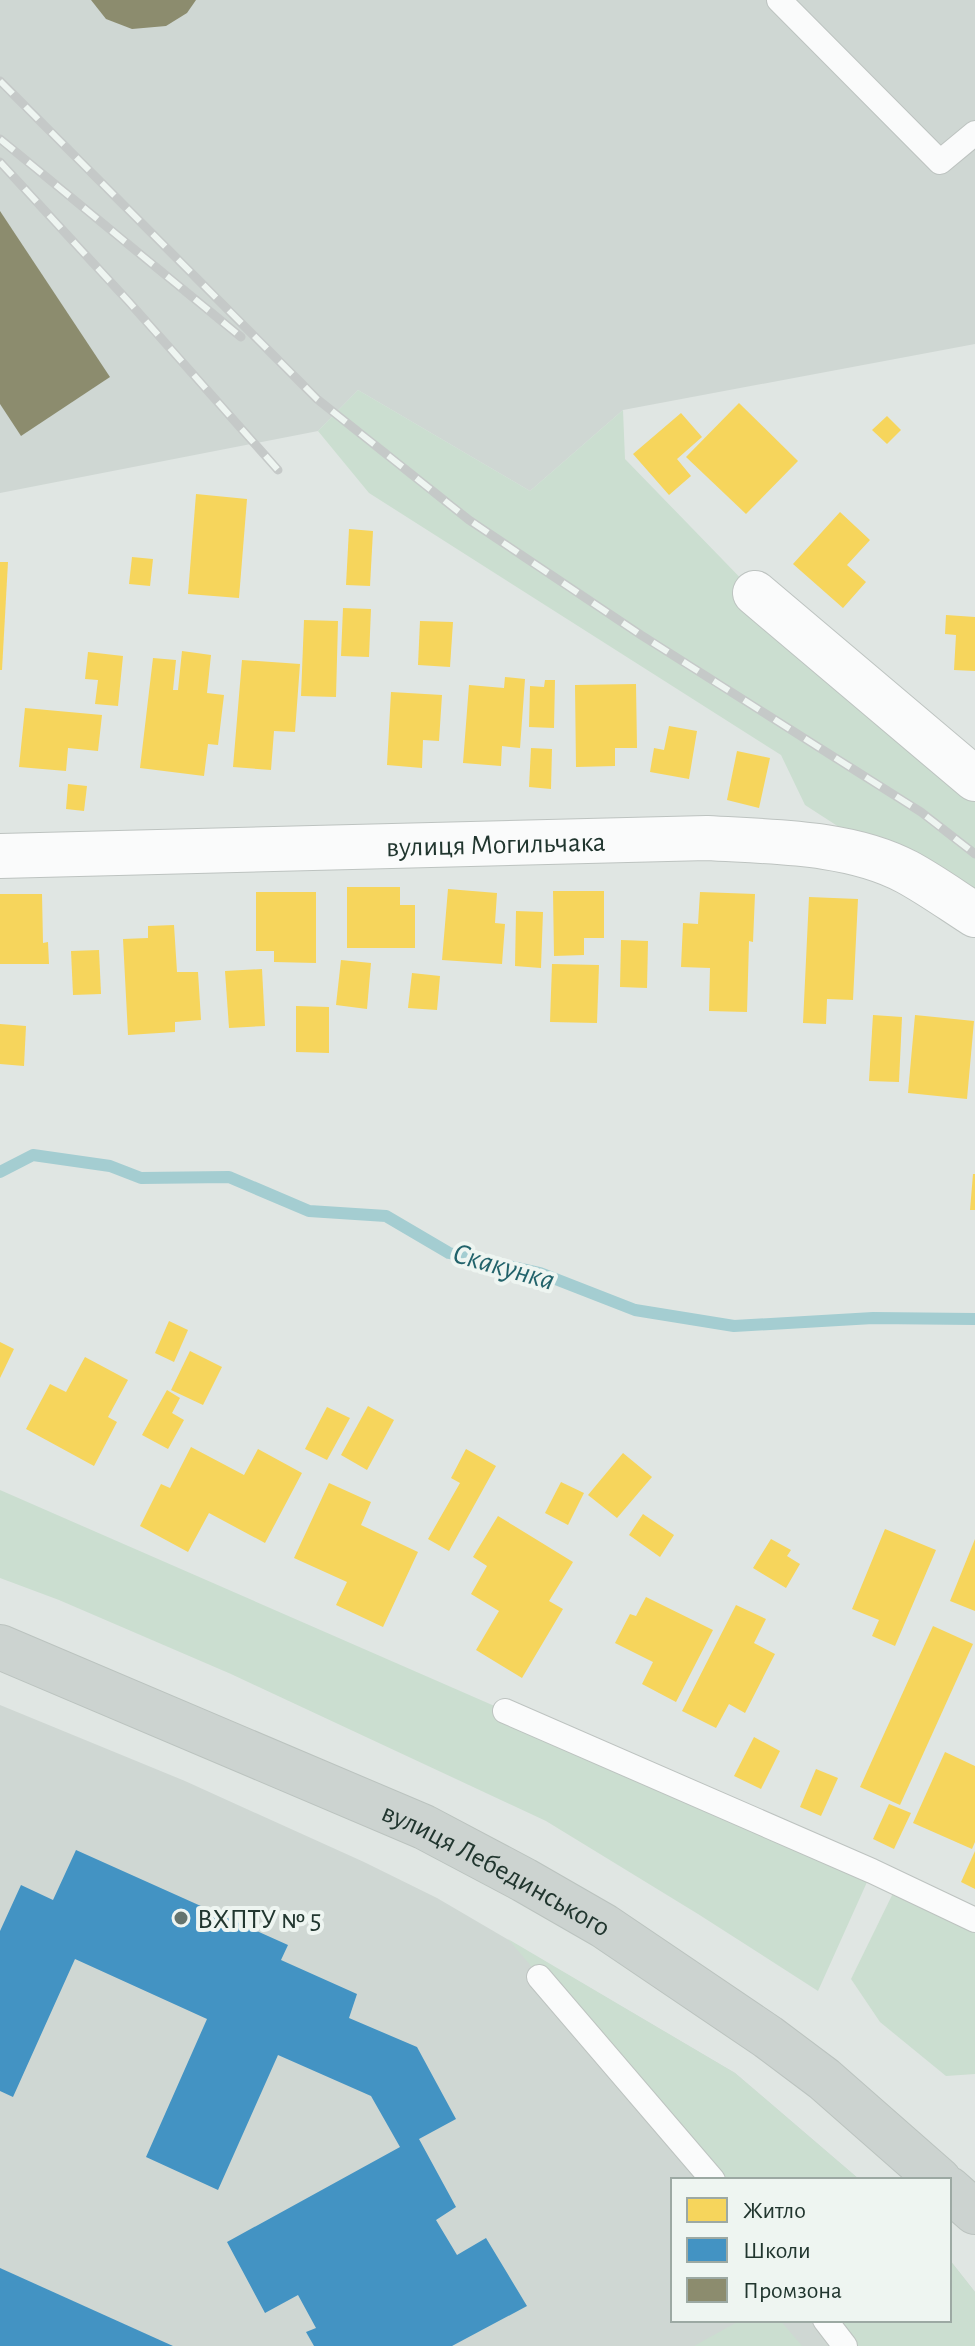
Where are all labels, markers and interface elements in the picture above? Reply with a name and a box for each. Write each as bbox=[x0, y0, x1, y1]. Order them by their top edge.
street label: вулиця Могильчака bbox=[386, 829, 606, 862]
water label: Скакунка bbox=[449, 1238, 558, 1296]
street label: вулиця Лебединського bbox=[377, 1799, 614, 1942]
place label: ВХПТУ № 5 bbox=[197, 1906, 322, 1934]
marker: ВХПТУ № 5 bbox=[172, 1909, 190, 1927]
legend bbox=[671, 2178, 951, 2322]
text: Житло bbox=[743, 2199, 806, 2223]
text: Школи bbox=[743, 2239, 811, 2263]
text: Промзона bbox=[743, 2279, 842, 2303]

